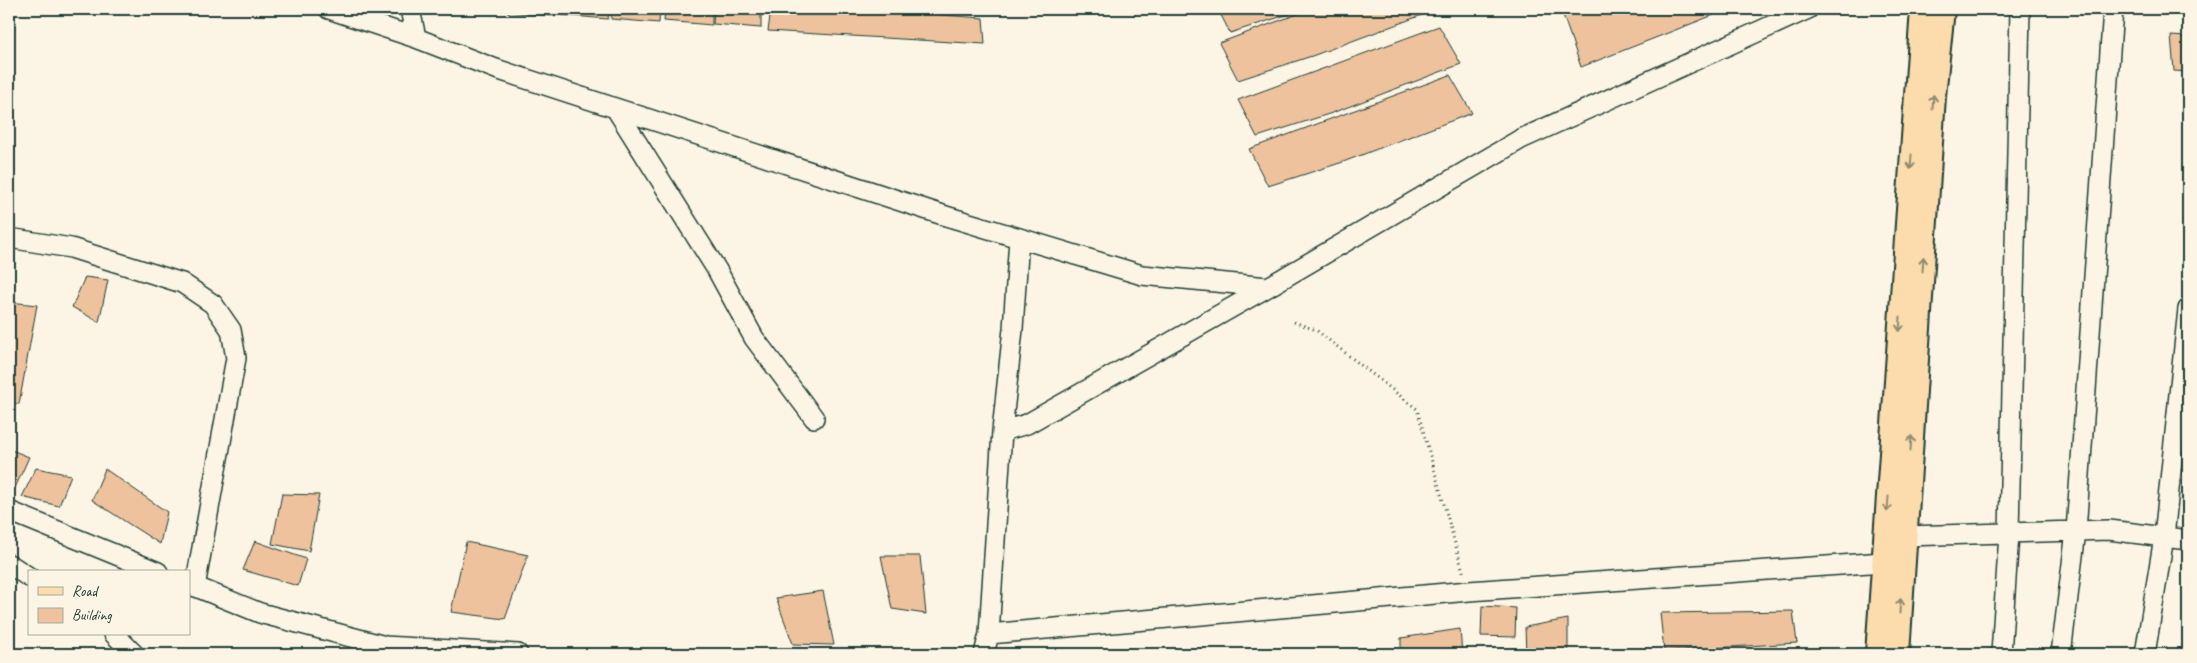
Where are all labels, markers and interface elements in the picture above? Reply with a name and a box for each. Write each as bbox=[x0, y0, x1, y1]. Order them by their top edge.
one-way arrow bbox=[1929, 94, 1938, 110]
one-way arrow bbox=[1907, 154, 1916, 170]
one-way arrow bbox=[1918, 256, 1927, 272]
one-way arrow bbox=[1895, 316, 1904, 332]
one-way arrow bbox=[1907, 436, 1916, 452]
one-way arrow bbox=[1883, 495, 1892, 511]
legend bbox=[28, 570, 190, 636]
text: Road bbox=[72, 582, 99, 601]
one-way arrow bbox=[1896, 598, 1905, 614]
text: Building bbox=[72, 606, 112, 625]

